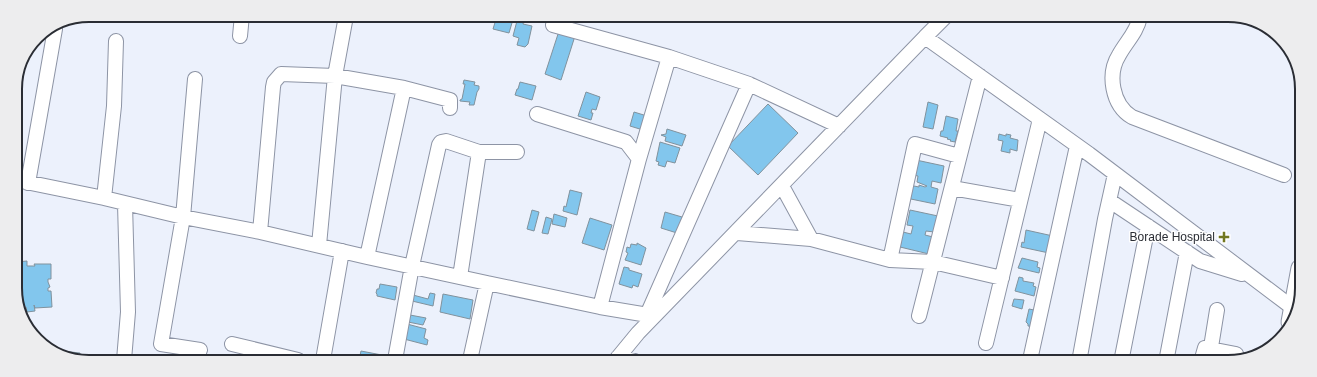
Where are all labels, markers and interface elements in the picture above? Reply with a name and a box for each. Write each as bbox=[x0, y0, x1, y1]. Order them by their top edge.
place label: Borade Hospital bbox=[1130, 230, 1215, 244]
marker: Borade Hospital bbox=[1218, 231, 1230, 243]

